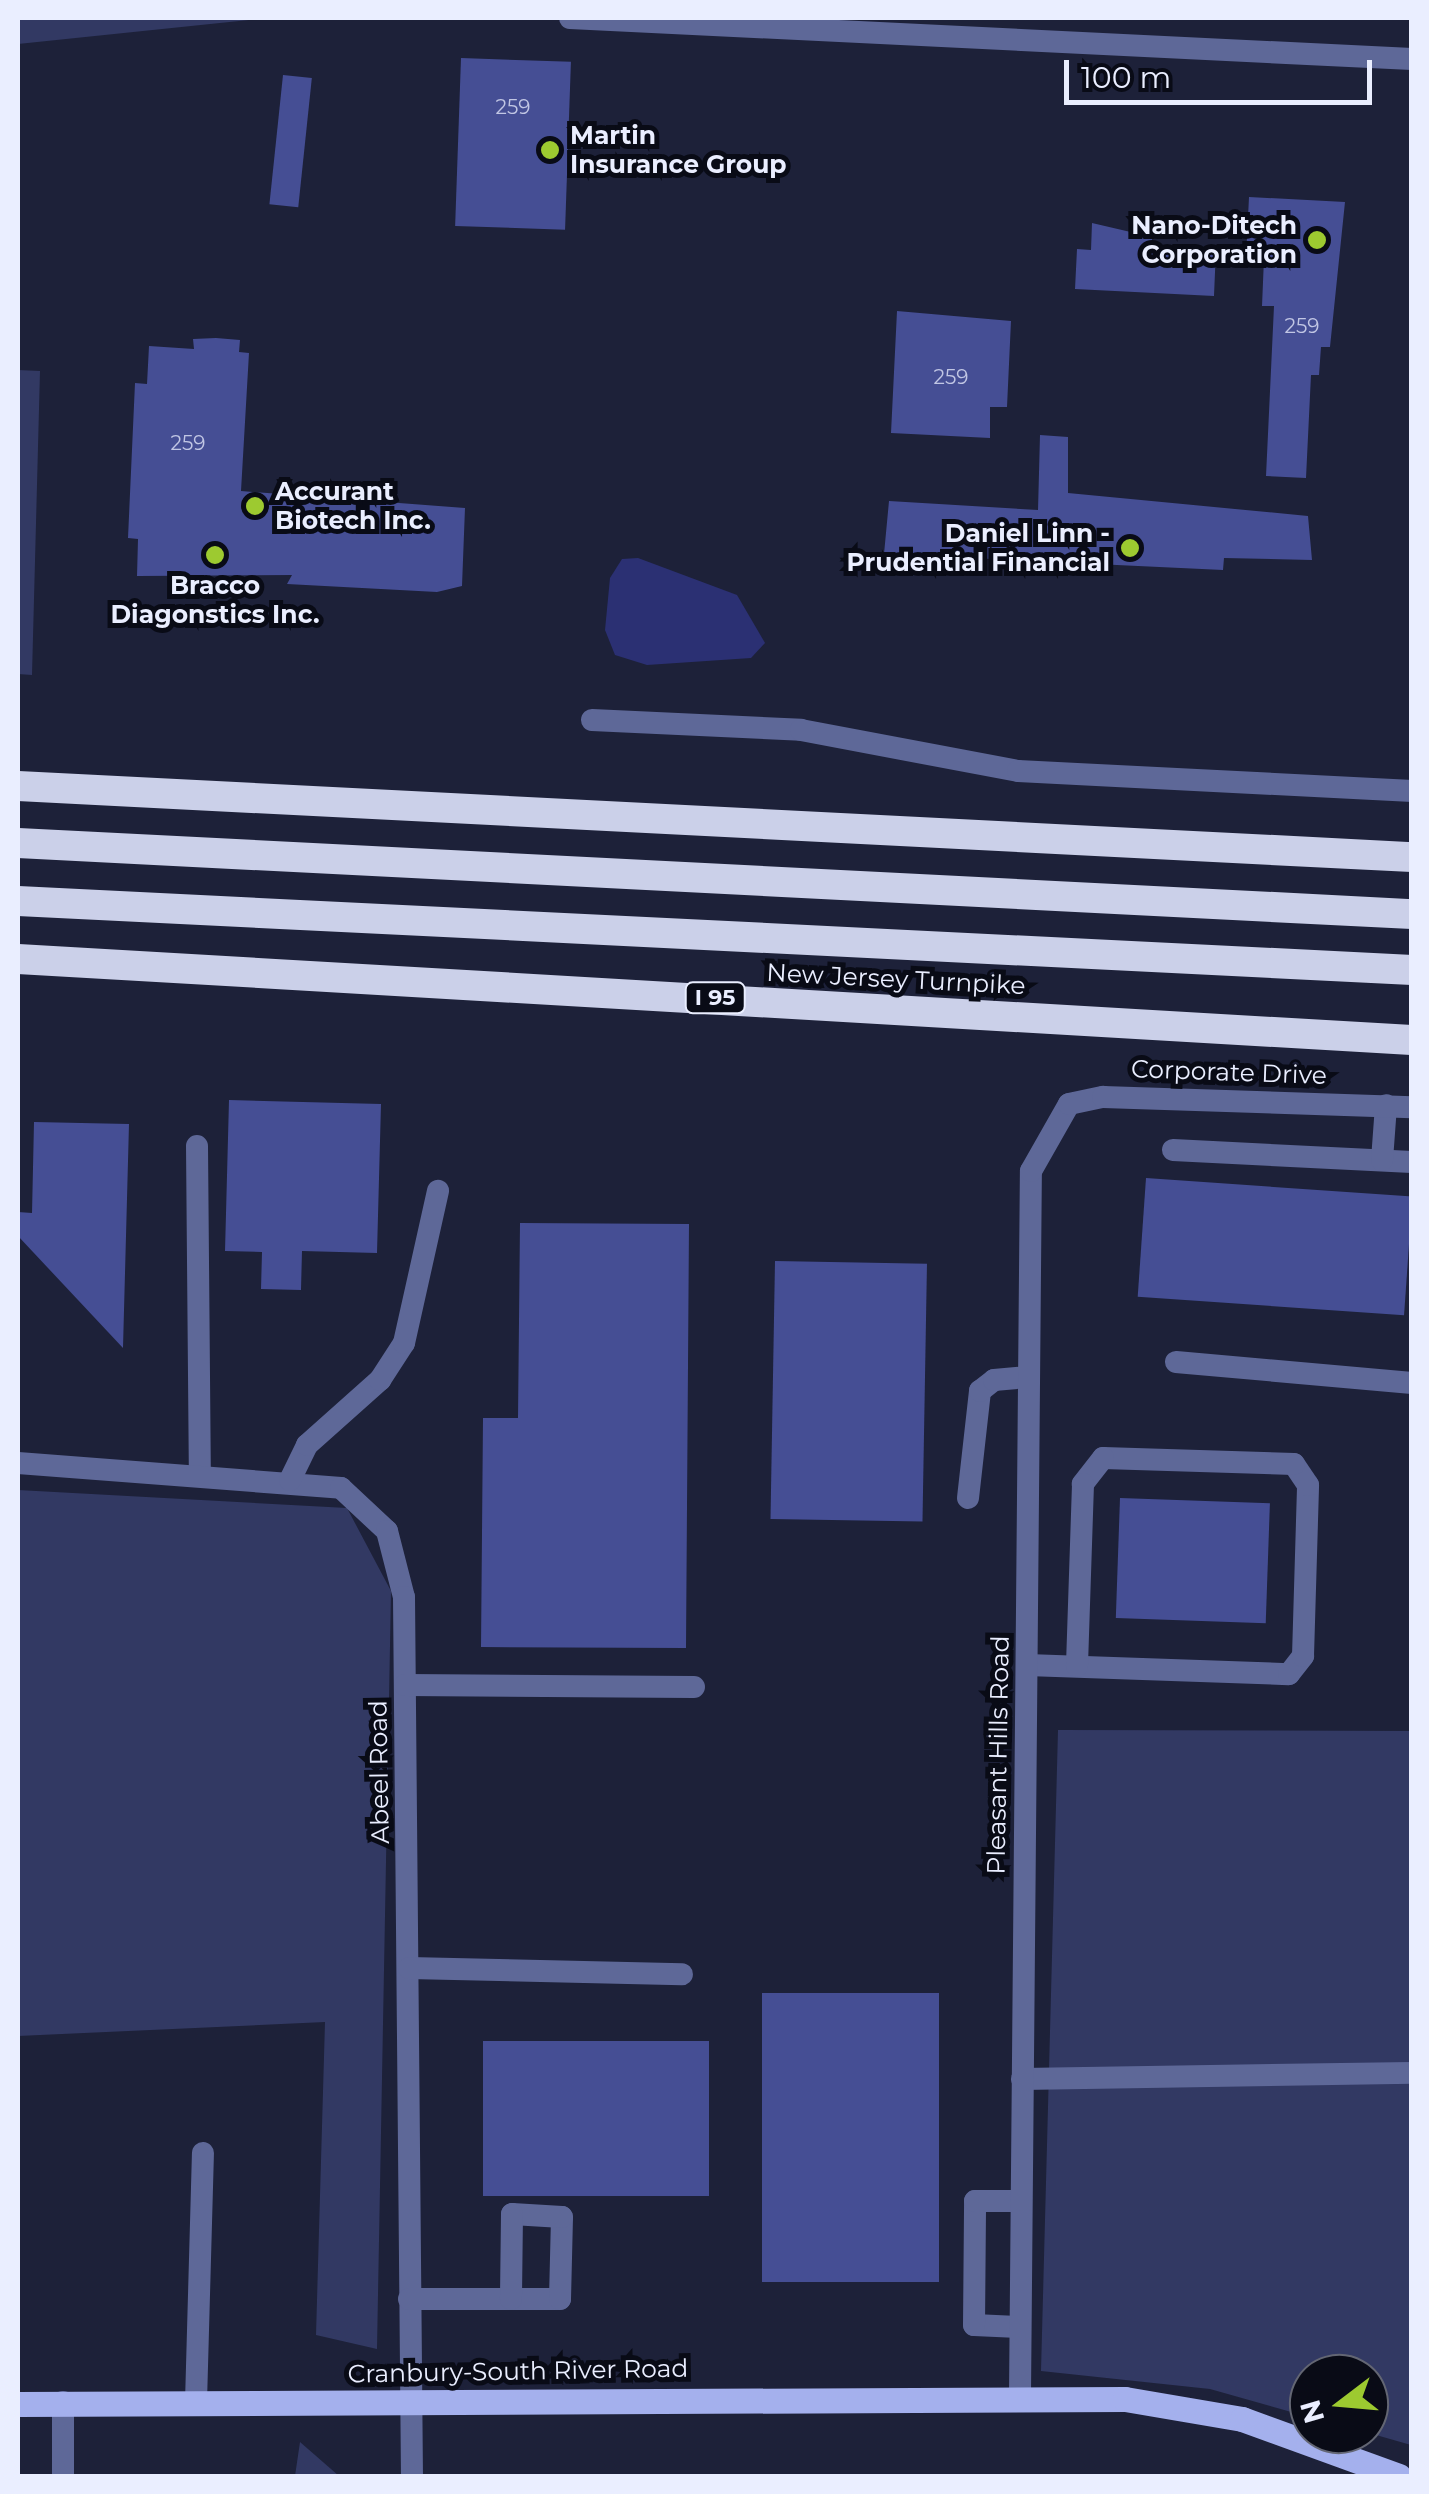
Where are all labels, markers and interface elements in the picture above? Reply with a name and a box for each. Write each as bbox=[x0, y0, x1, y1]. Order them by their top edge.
scale bar bbox=[1069, 40, 1376, 102]
text: 100 m bbox=[1081, 59, 1171, 96]
house number: 259 bbox=[496, 95, 530, 119]
place label: Martin Insurance Group bbox=[570, 121, 787, 180]
marker: Martin Insurance Group bbox=[539, 139, 561, 161]
place label: Nano-Ditech Corporation bbox=[1131, 211, 1297, 270]
marker: Nano-Ditech Corporation bbox=[1306, 229, 1328, 251]
house number: 259 bbox=[1285, 314, 1319, 338]
house number: 259 bbox=[934, 365, 968, 389]
house number: 259 bbox=[171, 431, 205, 455]
place label: Accurant Biotech Inc. bbox=[275, 477, 431, 536]
marker: Accurant Biotech Inc. bbox=[244, 495, 266, 517]
place label: Daniel Linn - Prudential Financial bbox=[846, 519, 1110, 578]
marker: Daniel Linn - Prudential Financial bbox=[1119, 537, 1141, 559]
marker: Bracco Diagonstics Inc. bbox=[204, 544, 226, 566]
place label: Bracco Diagonstics Inc. bbox=[110, 571, 320, 630]
street label: New Jersey Turnpike bbox=[766, 957, 1026, 1001]
road number: I 95 bbox=[682, 981, 748, 1015]
street label: Corporate Drive bbox=[1131, 1054, 1327, 1090]
street label: Pleasant Hills Road bbox=[981, 1635, 1015, 1875]
street label: Abeel Road bbox=[363, 1700, 395, 1844]
street label: Cranbury-South River Road bbox=[347, 2353, 689, 2389]
north arrow bbox=[1289, 2354, 1389, 2454]
text: N bbox=[1293, 2396, 1332, 2427]

